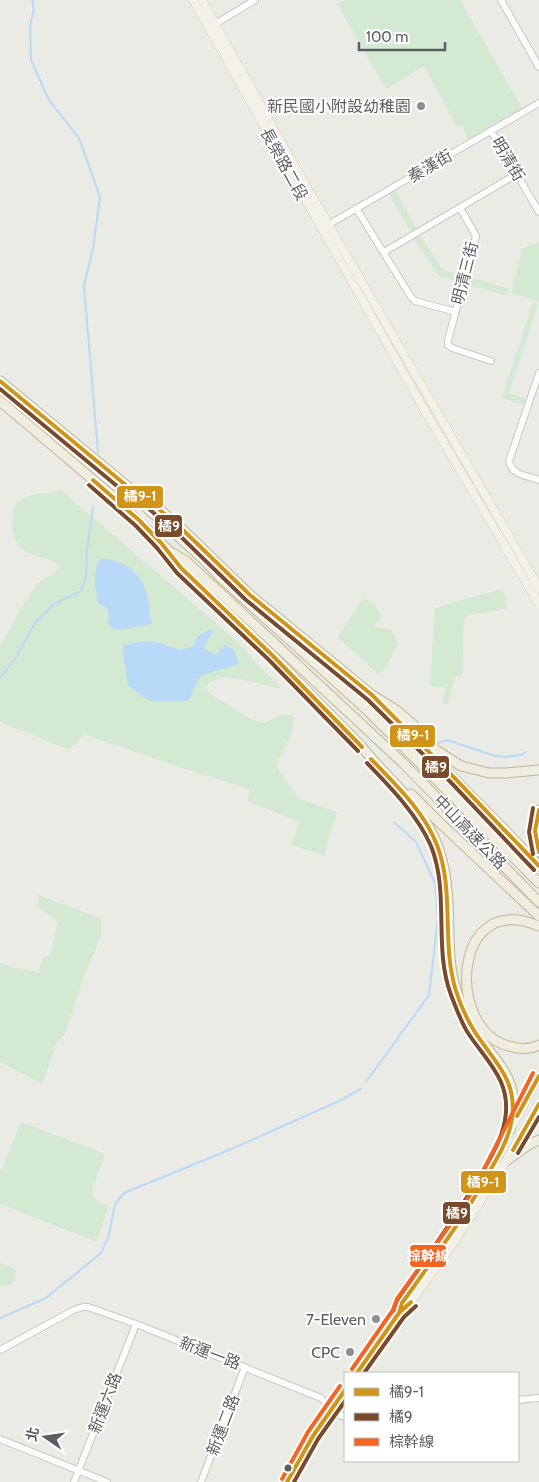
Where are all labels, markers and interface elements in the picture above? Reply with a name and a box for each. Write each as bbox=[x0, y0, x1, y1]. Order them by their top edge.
scale bar bbox=[359, 20, 445, 52]
text: 100 m bbox=[366, 28, 408, 46]
place label: 新民國小附設幼稚園 bbox=[267, 97, 411, 116]
marker: 新民國小附設幼稚園 bbox=[415, 100, 427, 112]
street label: 長榮路二段 bbox=[256, 124, 312, 204]
street label: 明清街 bbox=[487, 134, 529, 184]
street label: 秦漢街 bbox=[404, 146, 456, 186]
street label: 明清三街 bbox=[448, 240, 482, 306]
line badge: 橘9-1 bbox=[116, 485, 164, 509]
text: 橘9-1 bbox=[124, 487, 156, 505]
line badge: 橘9 bbox=[154, 514, 183, 538]
text: 橘9 bbox=[158, 517, 180, 535]
line badge: 橘9-1 bbox=[389, 724, 436, 748]
text: 橘9-1 bbox=[397, 726, 429, 744]
line badge: 橘9 bbox=[421, 755, 450, 779]
text: 橘9 bbox=[425, 758, 447, 776]
street label: 中山高速公路 bbox=[430, 791, 510, 873]
line badge: 橘9-1 bbox=[460, 1170, 507, 1194]
text: 橘9-1 bbox=[467, 1173, 499, 1191]
line badge: 橘9 bbox=[442, 1201, 471, 1225]
text: 橘9 bbox=[446, 1204, 468, 1222]
line badge: 棕幹線 bbox=[409, 1244, 447, 1268]
text: 棕幹線 bbox=[407, 1247, 449, 1265]
place label: 7-Eleven bbox=[306, 1310, 366, 1329]
marker: 7-Eleven bbox=[370, 1313, 382, 1325]
street label: 新運一路 bbox=[177, 1333, 243, 1373]
place label: CPC bbox=[311, 1343, 340, 1362]
marker: CPC bbox=[344, 1346, 356, 1358]
street label: 新運六路 bbox=[85, 1370, 125, 1436]
legend bbox=[344, 1372, 519, 1462]
text: 橘9-1 bbox=[389, 1383, 424, 1401]
street label: 新運二路 bbox=[203, 1392, 243, 1458]
text: 橘9 bbox=[389, 1408, 413, 1426]
north arrow bbox=[20, 1412, 70, 1462]
text: 北 bbox=[22, 1425, 43, 1443]
text: 棕幹線 bbox=[389, 1433, 434, 1451]
unlabelled marker bbox=[283, 1463, 293, 1473]

